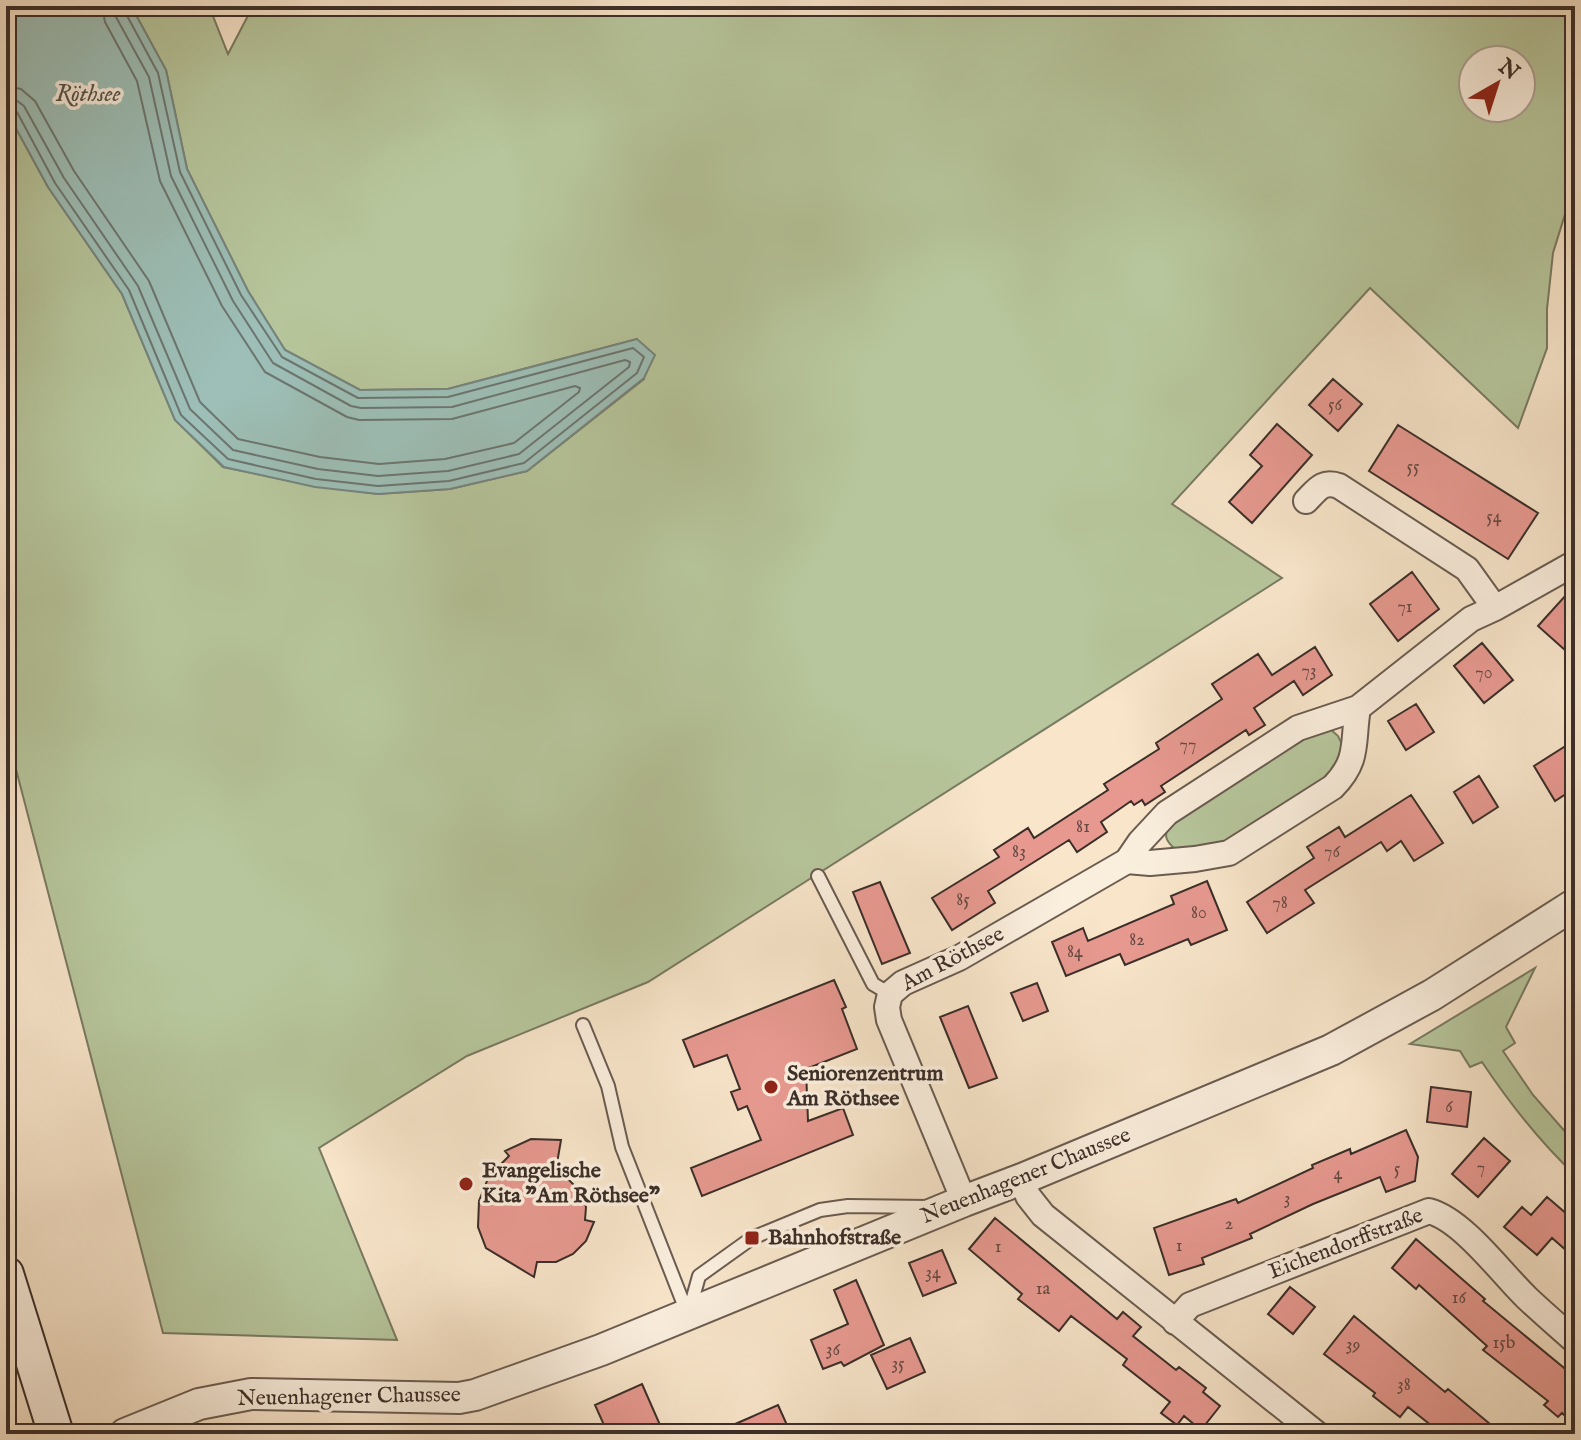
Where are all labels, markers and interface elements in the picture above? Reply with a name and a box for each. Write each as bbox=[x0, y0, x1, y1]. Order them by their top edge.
north arrow bbox=[1457, 44, 1537, 124]
text: N bbox=[1491, 53, 1525, 87]
water label: Röthsee bbox=[56, 79, 121, 110]
house number: 56 bbox=[1328, 394, 1342, 417]
house number: 55 bbox=[1406, 456, 1420, 479]
house number: 54 bbox=[1486, 506, 1502, 529]
house number: 71 bbox=[1397, 596, 1413, 619]
house number: 73 bbox=[1301, 660, 1317, 683]
house number: 70 bbox=[1475, 662, 1493, 685]
house number: 77 bbox=[1180, 734, 1196, 757]
house number: 81 bbox=[1076, 816, 1090, 839]
house number: 83 bbox=[1012, 841, 1026, 864]
house number: 76 bbox=[1324, 841, 1340, 864]
house number: 85 bbox=[956, 889, 970, 912]
house number: 78 bbox=[1272, 892, 1288, 915]
house number: 80 bbox=[1191, 902, 1207, 925]
street label: Am Röthsee bbox=[896, 920, 1009, 998]
house number: 82 bbox=[1129, 929, 1145, 952]
house number: 84 bbox=[1067, 941, 1083, 964]
place label: Seniorenzentrum Am Röthsee bbox=[786, 1060, 944, 1113]
marker: Seniorenzentrum Am Röthsee bbox=[762, 1078, 780, 1096]
house number: 6 bbox=[1445, 1096, 1453, 1119]
street label: Neuenhagener Chaussee bbox=[917, 1121, 1135, 1231]
place label: Evangelische Kita "Am Röthsee" bbox=[482, 1157, 660, 1210]
house number: 7 bbox=[1477, 1157, 1485, 1180]
house number: 5 bbox=[1394, 1158, 1401, 1181]
house number: 4 bbox=[1334, 1163, 1343, 1186]
marker: Evangelische Kita "Am Röthsee" bbox=[457, 1175, 475, 1193]
house number: 3 bbox=[1284, 1188, 1290, 1211]
street label: Eichendorffstraße bbox=[1265, 1202, 1427, 1286]
house number: 2 bbox=[1225, 1213, 1233, 1236]
place label: Bahnhofstraße bbox=[768, 1224, 901, 1252]
marker: Bahnhofstraße bbox=[743, 1229, 761, 1247]
house number: 1 bbox=[1176, 1235, 1182, 1258]
house number: 1 bbox=[995, 1236, 1001, 1259]
house number: 34 bbox=[925, 1262, 941, 1285]
house number: 1a bbox=[1036, 1278, 1050, 1301]
house number: 16 bbox=[1452, 1287, 1467, 1310]
house number: 15b bbox=[1493, 1332, 1516, 1355]
house number: 39 bbox=[1346, 1334, 1360, 1357]
house number: 36 bbox=[826, 1339, 841, 1362]
house number: 35 bbox=[891, 1353, 905, 1376]
house number: 38 bbox=[1397, 1374, 1411, 1397]
street label: Neuenhagener Chaussee bbox=[237, 1381, 461, 1413]

